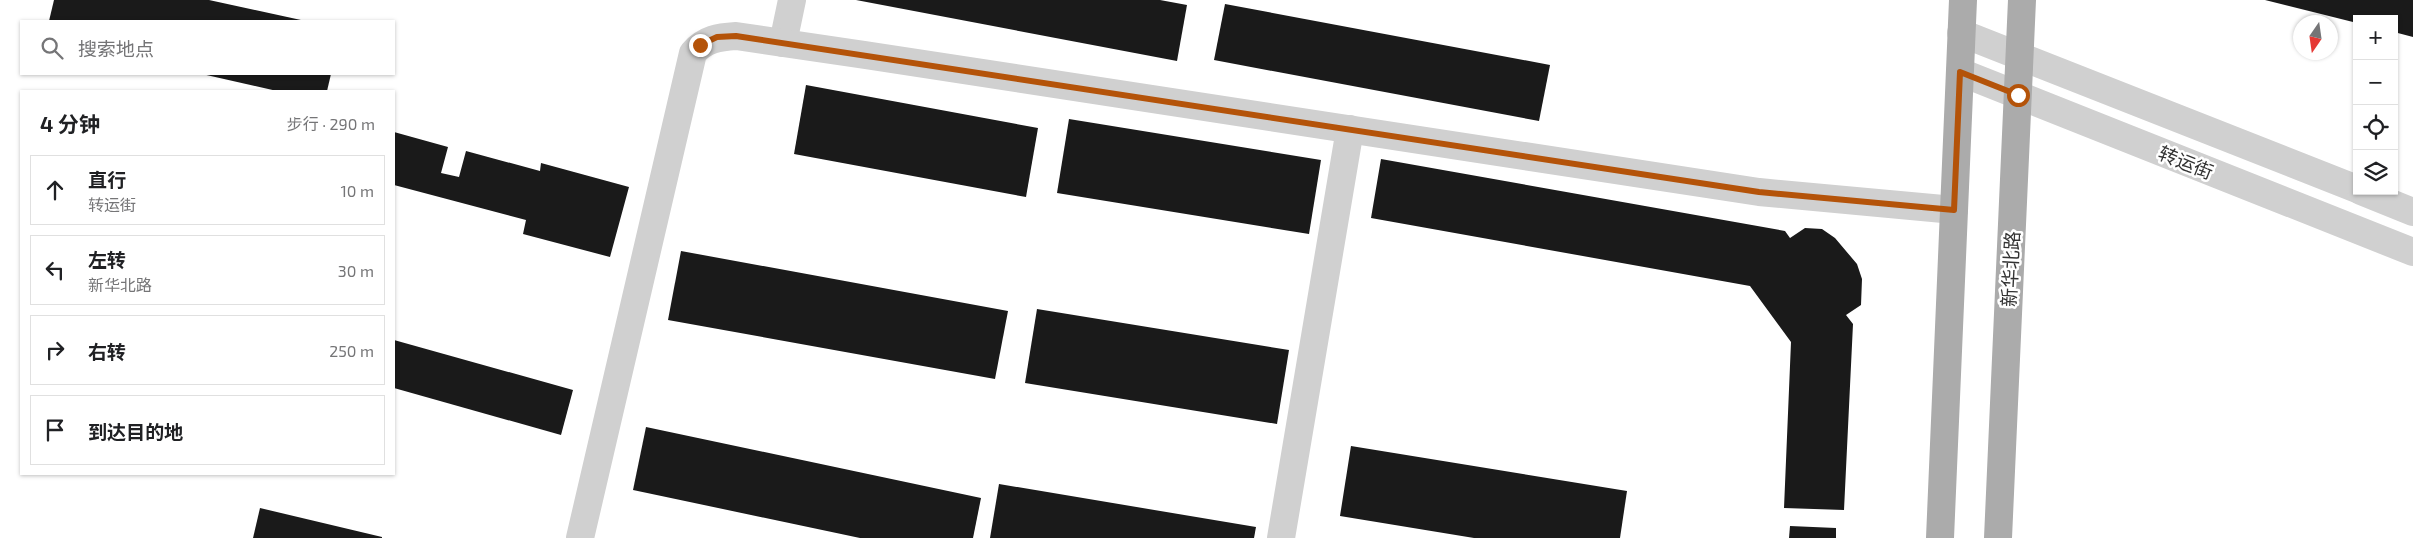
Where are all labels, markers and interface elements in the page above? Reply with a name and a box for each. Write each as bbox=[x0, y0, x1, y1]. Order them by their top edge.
north arrow bbox=[2293, 15, 2338, 60]
map controls bbox=[2353, 15, 2398, 195]
button: + bbox=[2353, 15, 2398, 60]
search box bbox=[20, 20, 395, 75]
icon: search bbox=[38, 34, 66, 62]
route end bbox=[689, 34, 712, 57]
text: 搜索地点 bbox=[78, 37, 154, 60]
button: − bbox=[2353, 60, 2398, 105]
route start bbox=[2007, 84, 2030, 107]
button: locate bbox=[2353, 105, 2398, 150]
text: 4 分钟 bbox=[40, 111, 100, 136]
text: 步行 · 290 m bbox=[287, 114, 375, 133]
street label: 转运街 bbox=[2155, 141, 2217, 183]
button: layers bbox=[2353, 150, 2398, 195]
text: 直行 bbox=[88, 168, 126, 191]
icon: ahead bbox=[41, 176, 69, 204]
text: 10 m bbox=[340, 181, 374, 200]
text: 转运街 bbox=[88, 195, 136, 214]
street label: 新华北路 bbox=[1997, 230, 2023, 308]
text: 左转 bbox=[88, 248, 126, 271]
icon: left bbox=[41, 256, 69, 284]
text: 30 m bbox=[338, 261, 374, 280]
text: 新华北路 bbox=[88, 275, 152, 294]
icon: right bbox=[41, 336, 69, 364]
text: 右转 bbox=[88, 340, 126, 363]
text: 250 m bbox=[329, 341, 374, 360]
icon: arrive bbox=[41, 416, 69, 444]
text: 到达目的地 bbox=[88, 420, 183, 443]

